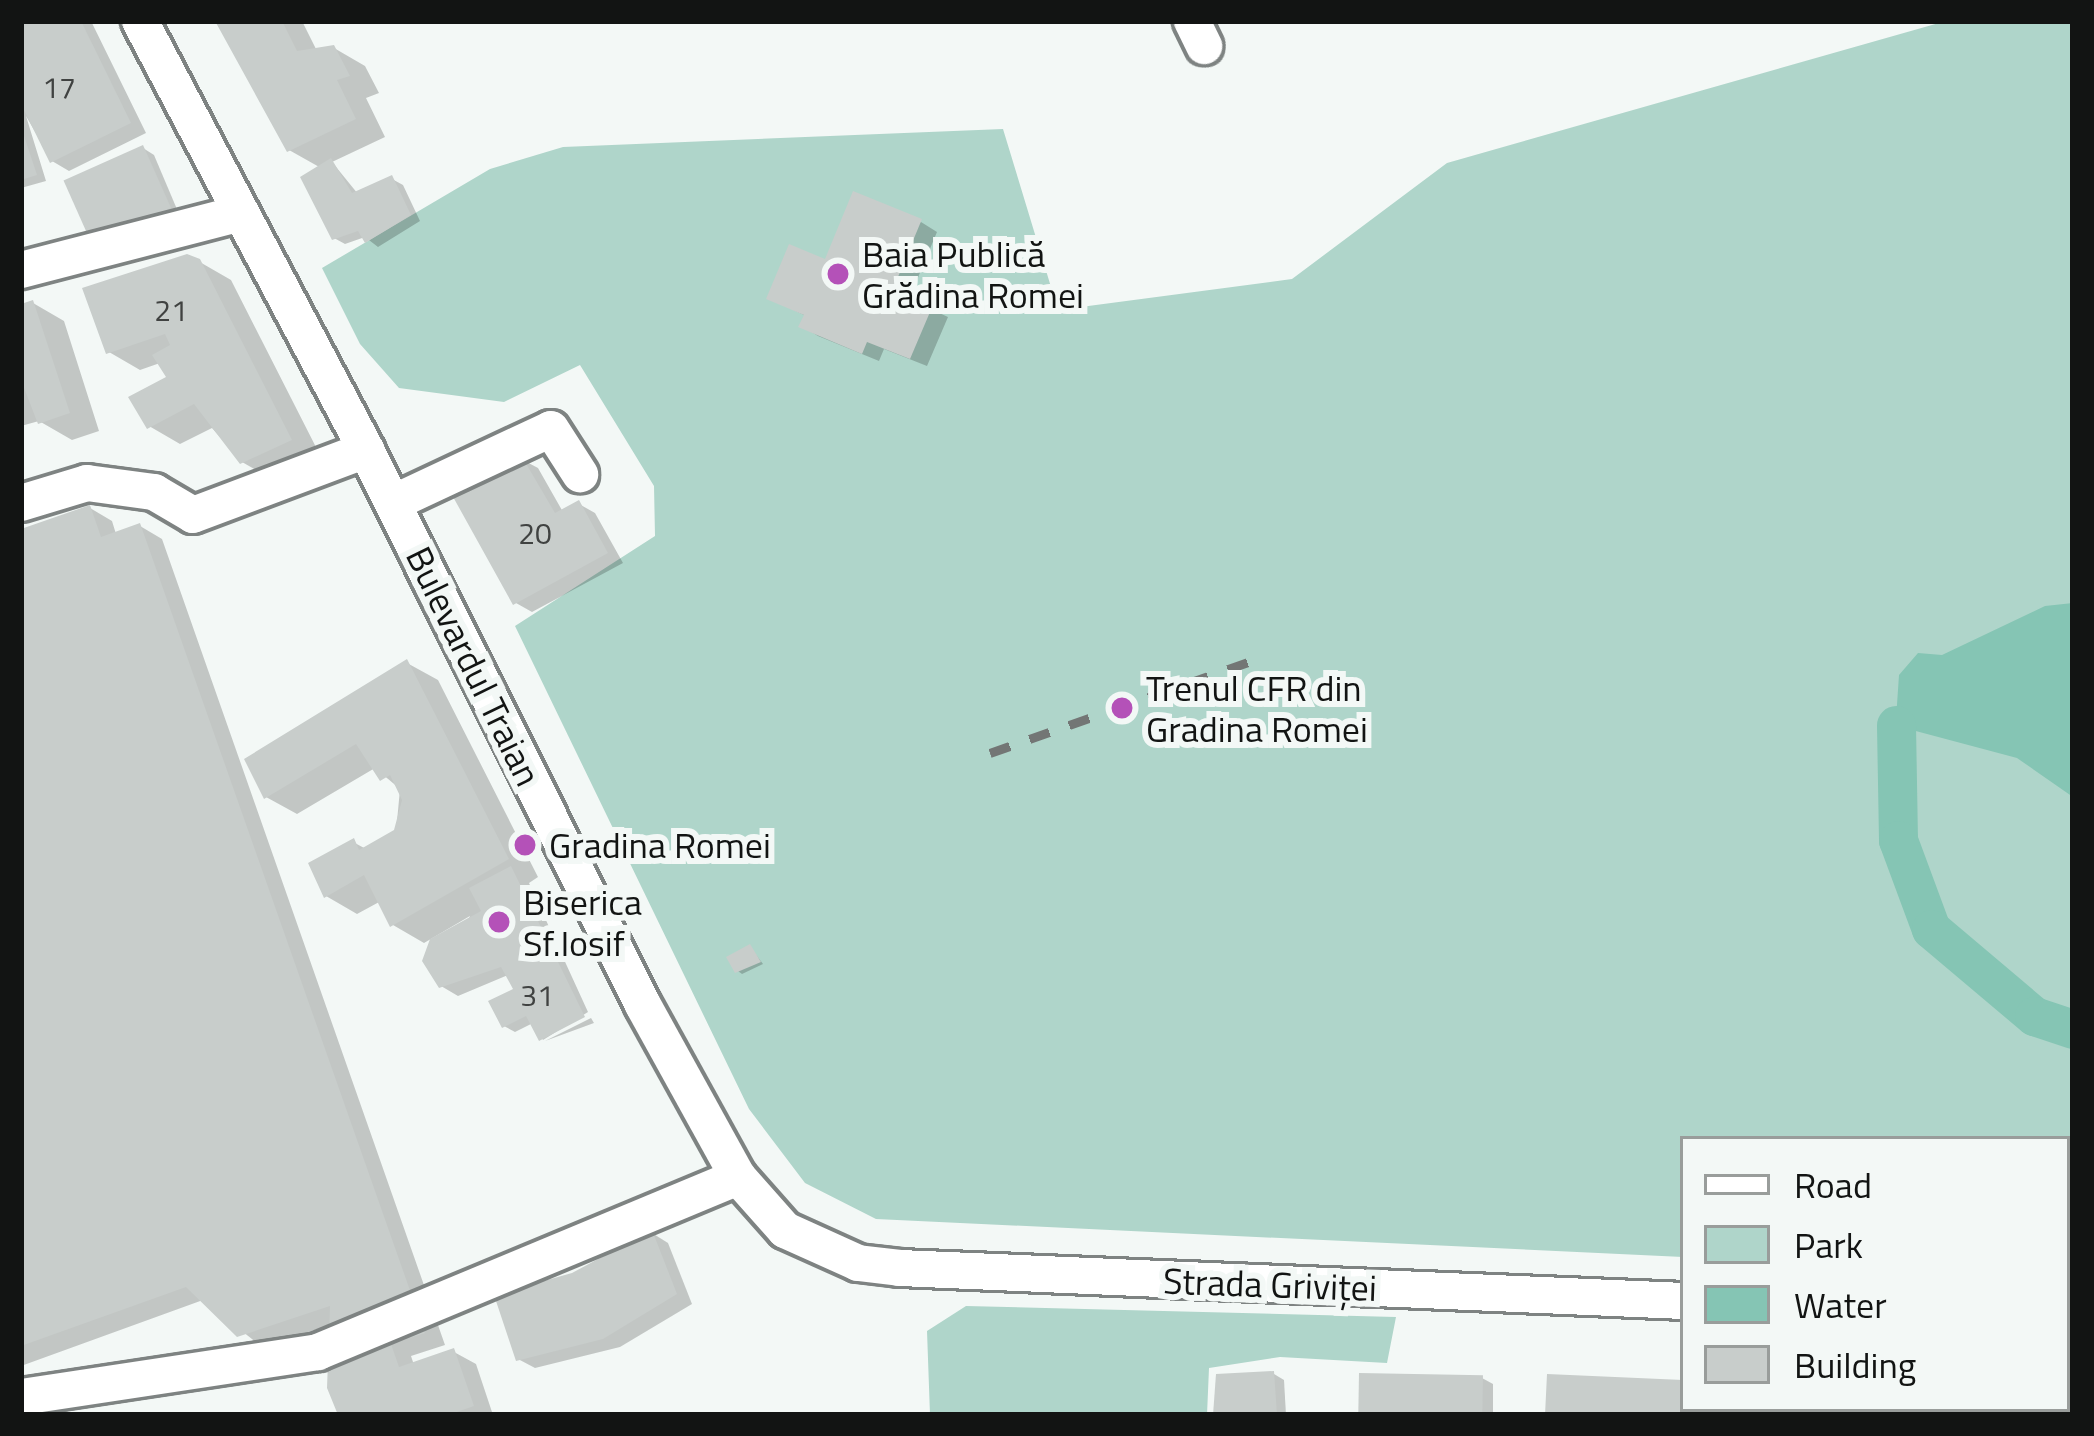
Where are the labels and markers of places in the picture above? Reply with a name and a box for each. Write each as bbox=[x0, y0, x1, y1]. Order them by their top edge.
place label: Baia Publică Grădina Romei bbox=[862, 231, 1084, 316]
marker: Baia Publică Grădina Romei bbox=[825, 261, 851, 287]
place label: Trenul CFR din Gradina Romei bbox=[1146, 665, 1368, 750]
marker: Trenul CFR din Gradina Romei bbox=[1109, 695, 1135, 721]
place label: Gradina Romei bbox=[549, 823, 771, 867]
marker: Gradina Romei bbox=[512, 832, 538, 858]
place label: Biserica Sf.Iosif bbox=[523, 879, 642, 964]
marker: Biserica Sf.Iosif bbox=[486, 909, 512, 935]

